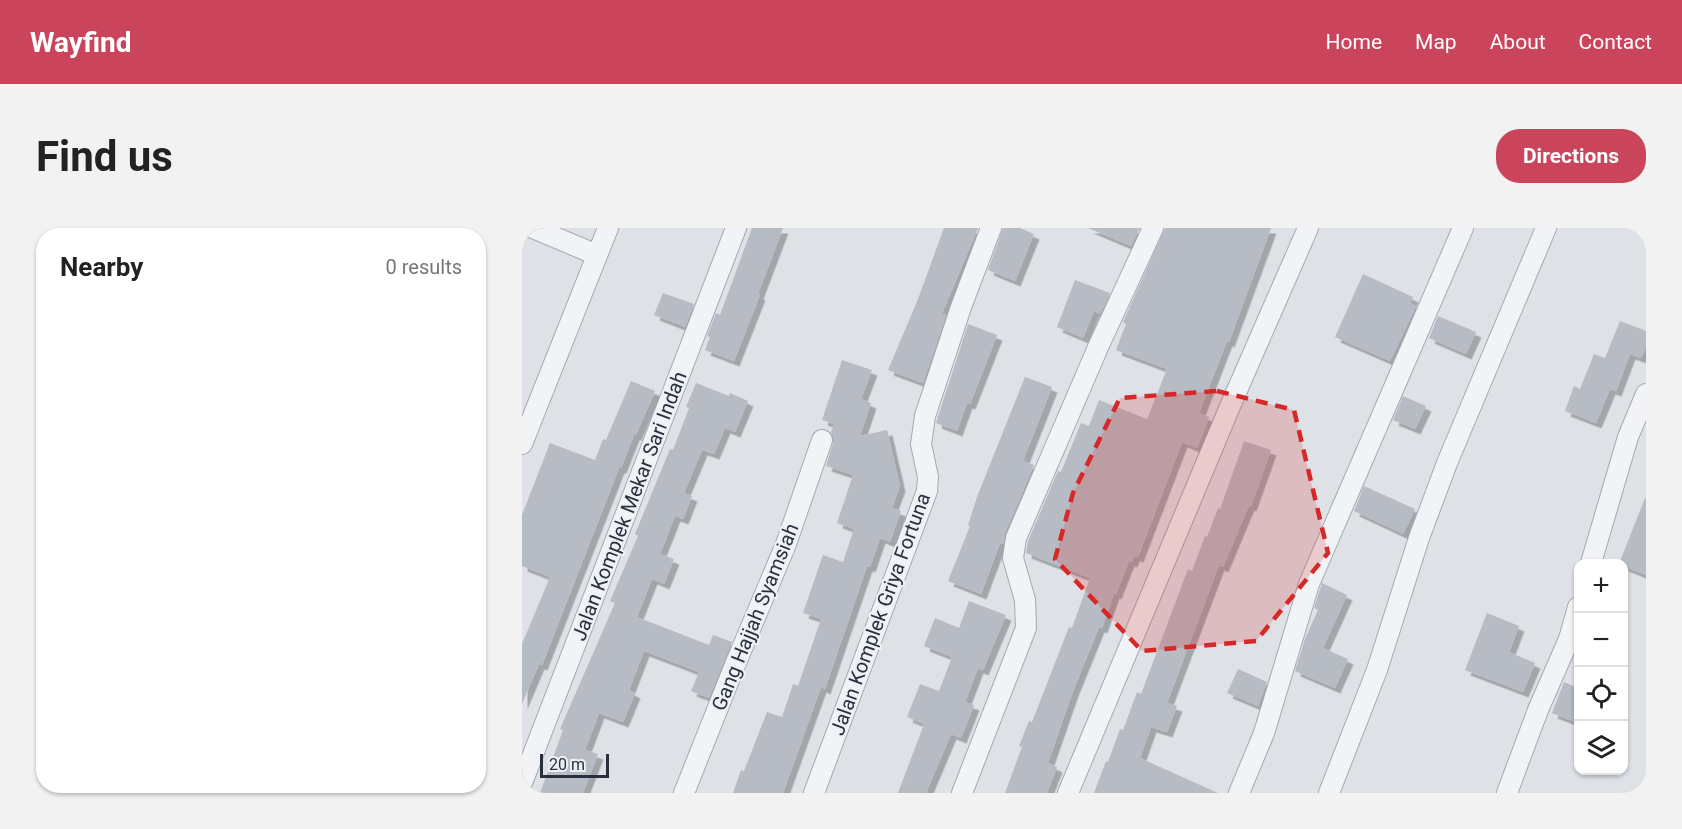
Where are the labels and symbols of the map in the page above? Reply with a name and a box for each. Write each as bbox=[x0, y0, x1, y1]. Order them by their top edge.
street label: Jalan Komplek Mekar Sari Indah bbox=[566, 368, 692, 644]
street label: Jalan Komplek Griya Fortuna bbox=[825, 490, 935, 738]
street label: Gang Hajjah Syamsiah bbox=[706, 520, 804, 714]
scale bar bbox=[540, 751, 609, 778]

